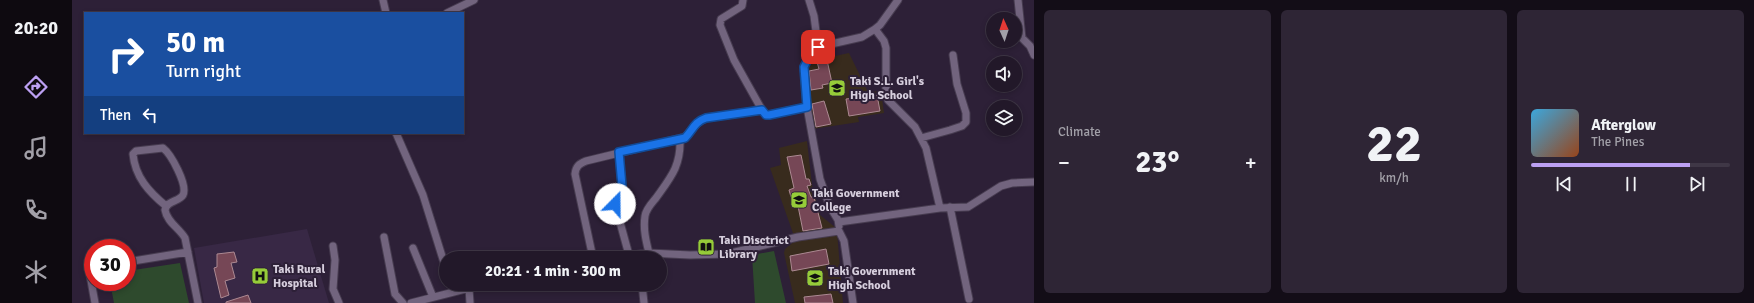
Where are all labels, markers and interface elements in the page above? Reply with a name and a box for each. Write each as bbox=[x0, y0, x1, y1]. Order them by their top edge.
north arrow bbox=[986, 12, 1022, 48]
map controls bbox=[986, 12, 1022, 136]
text: 20:20 bbox=[14, 17, 58, 39]
text: 50 m bbox=[166, 26, 225, 60]
icon: right bbox=[100, 28, 152, 80]
pin bbox=[801, 30, 835, 64]
icon: arrive bbox=[807, 36, 829, 58]
button: sound bbox=[986, 56, 1022, 92]
text: Turn right bbox=[166, 60, 241, 82]
icon: directions bbox=[22, 73, 50, 101]
place label: Taki S.L. Girl's High School bbox=[850, 74, 925, 103]
school or university icon: Taki S.L. Girl's High School bbox=[827, 78, 847, 98]
button: layers bbox=[986, 100, 1022, 136]
icon: left bbox=[139, 104, 161, 126]
text: Then bbox=[100, 106, 131, 124]
text: 22 bbox=[1366, 112, 1422, 176]
text: Afterglow bbox=[1591, 116, 1656, 134]
text: Climate bbox=[1058, 124, 1101, 140]
icon: music bbox=[22, 134, 50, 162]
text: The Pines bbox=[1591, 134, 1644, 150]
text: 23° bbox=[1135, 144, 1180, 181]
text: − bbox=[1058, 149, 1070, 176]
text: + bbox=[1245, 149, 1257, 176]
text: km/h bbox=[1379, 170, 1409, 186]
icon: previous bbox=[1553, 173, 1575, 195]
icon: pause bbox=[1620, 173, 1642, 195]
icon: next bbox=[1686, 173, 1708, 195]
position arrow bbox=[594, 183, 636, 225]
place label: Taki Government College bbox=[812, 186, 900, 215]
school or university icon: Taki Government College bbox=[789, 190, 809, 210]
icon: phone bbox=[22, 196, 50, 224]
place label: Taki Disctrict Library bbox=[719, 233, 789, 262]
library icon: Taki Disctrict Library bbox=[696, 237, 716, 257]
speed limit sign: 30 bbox=[84, 239, 136, 291]
icon: climate bbox=[22, 258, 50, 286]
place label: Taki Rural Hospital bbox=[273, 262, 325, 291]
text: 20:21 · 1 min · 300 m bbox=[485, 262, 621, 280]
place label: Taki Government High School bbox=[828, 264, 916, 293]
hospital icon: Taki Rural Hospital bbox=[250, 266, 270, 286]
school or university icon: Taki Government High School bbox=[805, 268, 825, 288]

